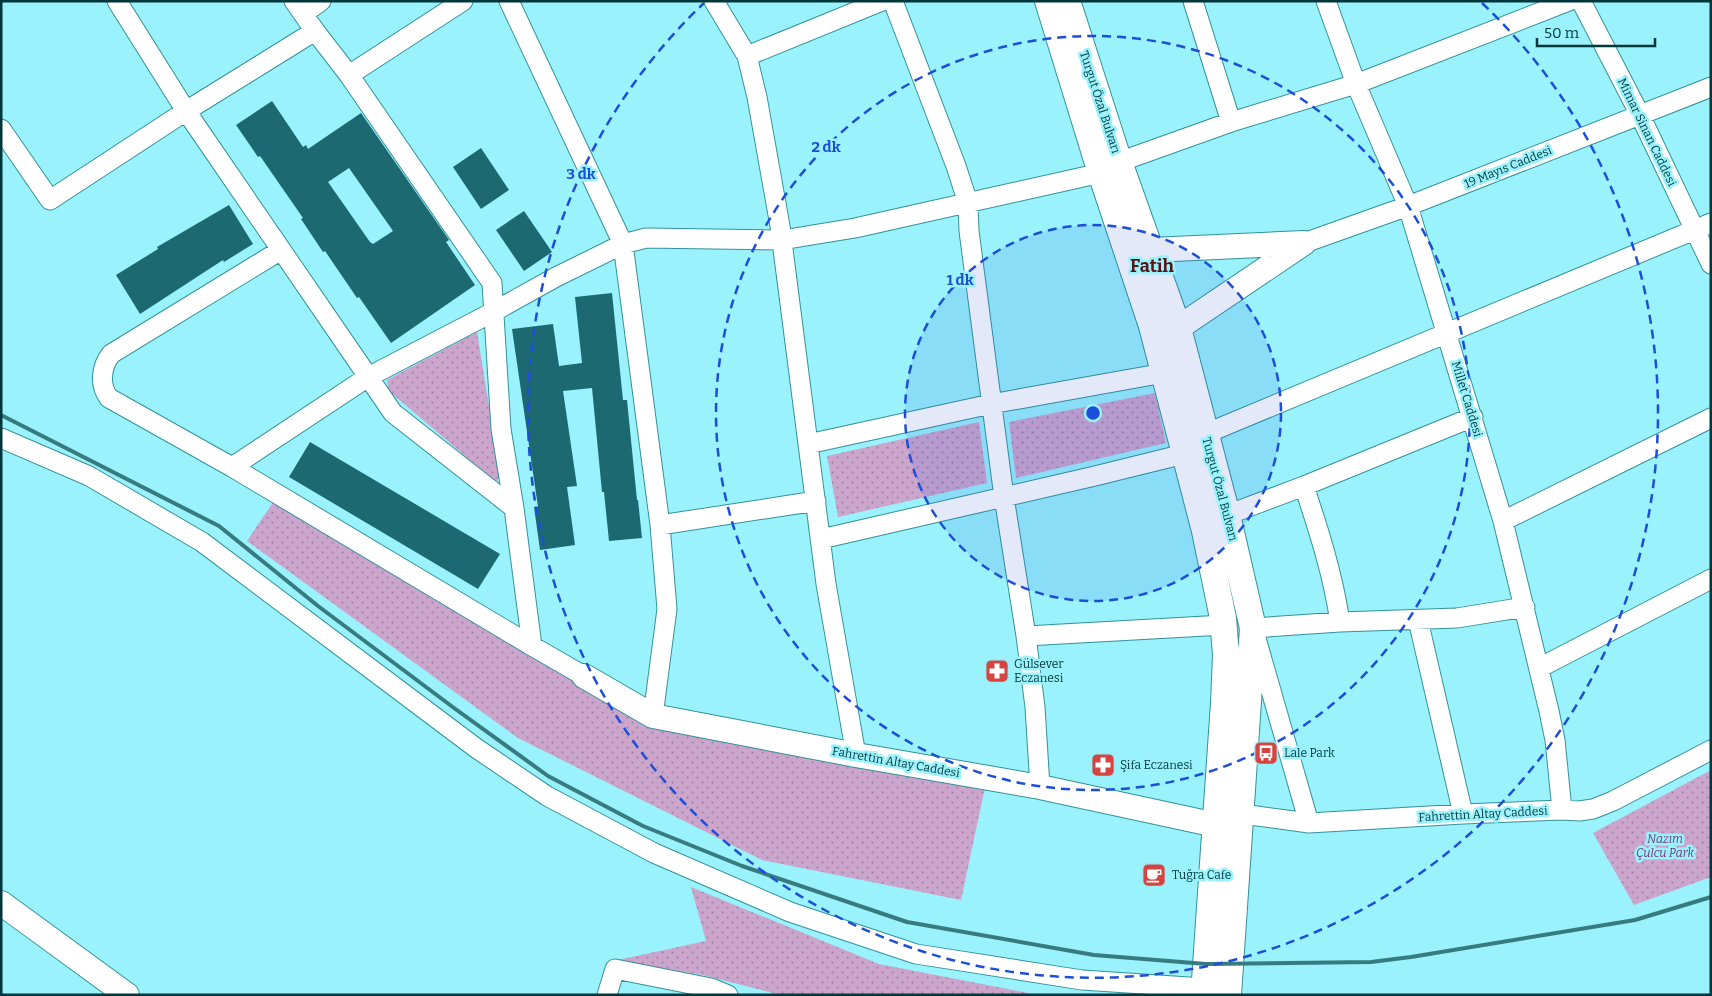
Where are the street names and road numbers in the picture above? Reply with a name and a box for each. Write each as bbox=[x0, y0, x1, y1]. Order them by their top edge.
street label: Turgut Özal Bulvarı bbox=[1077, 49, 1124, 155]
street label: Mimar Sinan Caddesi bbox=[1615, 76, 1679, 189]
street label: 19 Mayıs Caddesi bbox=[1462, 143, 1554, 191]
street label: Millet Caddesi bbox=[1449, 359, 1485, 439]
street label: Turgut Özal Bulvarı bbox=[1199, 435, 1242, 543]
street label: Fahrettin Altay Caddesi bbox=[831, 744, 961, 780]
street label: Fahrettin Altay Caddesi bbox=[1418, 804, 1548, 824]

